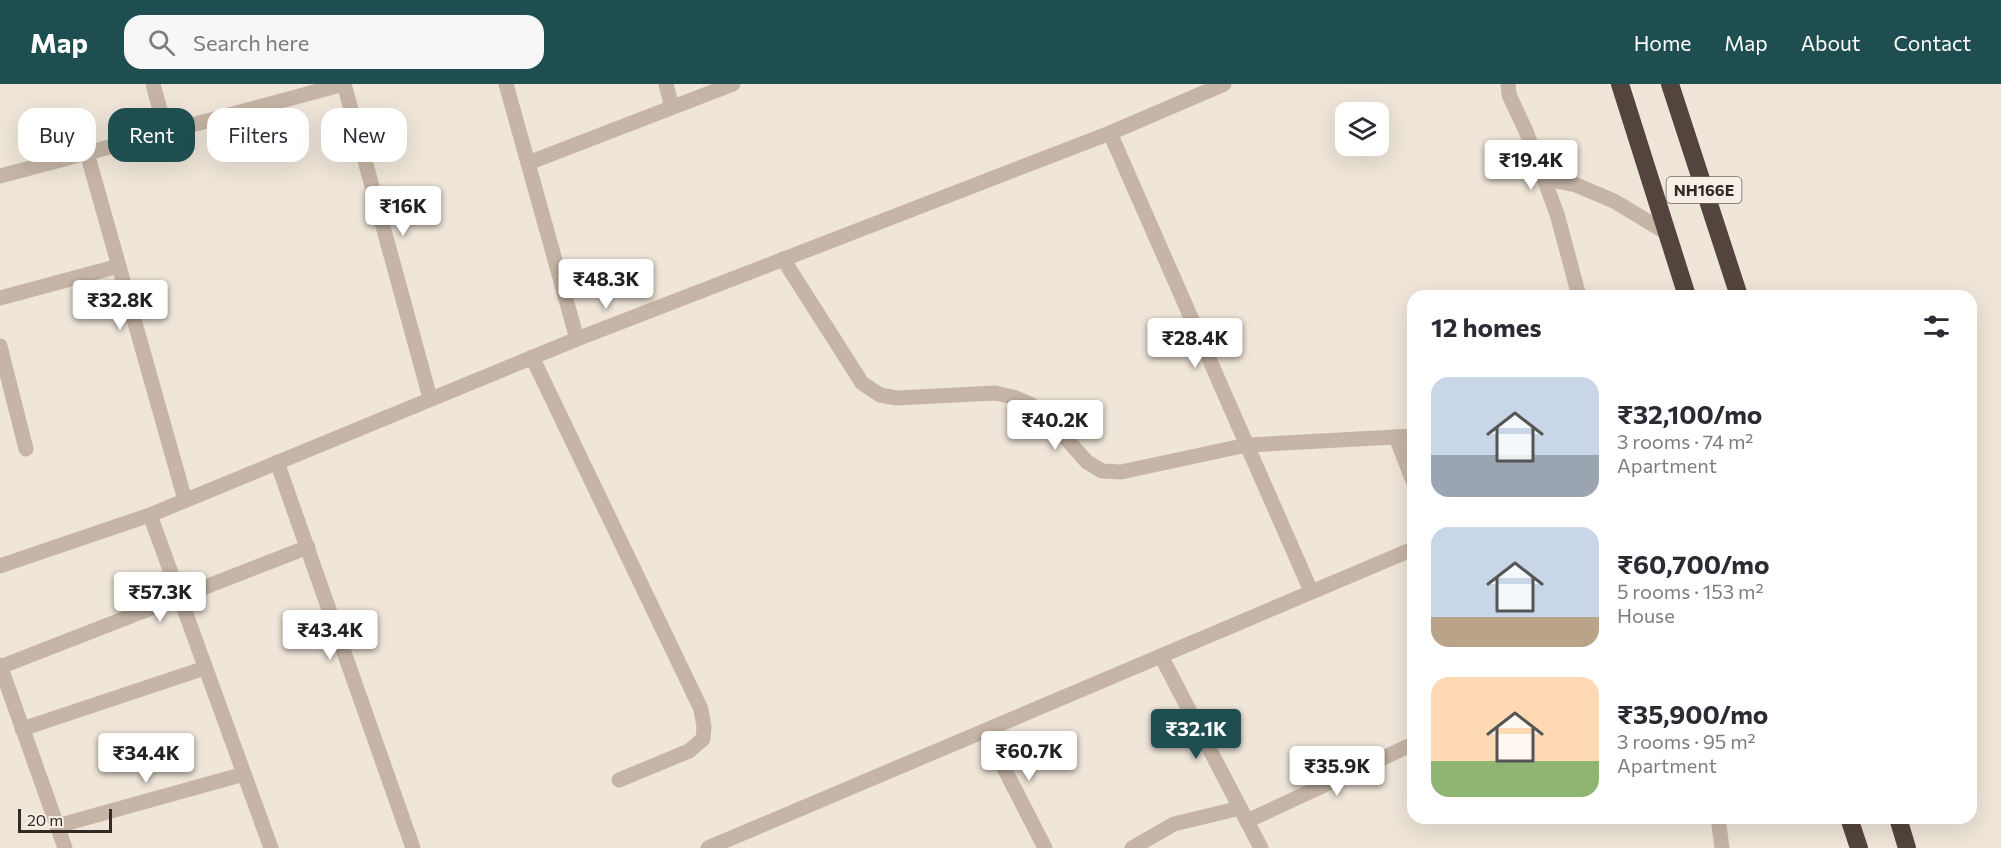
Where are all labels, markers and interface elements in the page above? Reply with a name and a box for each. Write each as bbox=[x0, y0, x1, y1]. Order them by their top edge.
search box bbox=[124, 15, 544, 69]
text: Map bbox=[30, 25, 88, 59]
icon: search bbox=[145, 26, 178, 59]
text: Search here bbox=[193, 29, 309, 56]
text: Home bbox=[1634, 30, 1691, 55]
text: Map bbox=[1724, 30, 1768, 55]
text: About bbox=[1801, 30, 1860, 55]
text: Contact bbox=[1893, 30, 1971, 55]
map controls bbox=[1335, 102, 1389, 156]
button: layers bbox=[1335, 102, 1389, 156]
chip: Buy bbox=[18, 108, 96, 162]
chip: Rent bbox=[108, 108, 195, 162]
chip: Filters bbox=[207, 108, 309, 162]
chip: New bbox=[321, 108, 407, 162]
pin: ₹19.4K bbox=[1482, 140, 1580, 191]
text: ₹19.4K bbox=[1499, 147, 1563, 171]
road number: NH166E bbox=[1666, 177, 1742, 203]
pin: ₹16K bbox=[367, 186, 439, 237]
text: ₹16K bbox=[379, 193, 427, 217]
pin: ₹48.3K bbox=[557, 259, 655, 310]
text: ₹48.3K bbox=[573, 266, 639, 290]
pin: ₹32.8K bbox=[71, 280, 169, 331]
text: ₹32.8K bbox=[87, 287, 153, 311]
icon: filters bbox=[1920, 310, 1953, 343]
text: 12 homes bbox=[1431, 311, 1542, 342]
pin: ₹28.4K bbox=[1146, 318, 1244, 369]
text: ₹28.4K bbox=[1161, 325, 1229, 349]
text: ₹32,100/mo bbox=[1617, 398, 1762, 429]
pin: ₹40.2K bbox=[1006, 400, 1104, 451]
icon: home bbox=[1479, 401, 1551, 473]
text: ₹40.2K bbox=[1021, 407, 1089, 431]
text: 3 rooms · 74 m² bbox=[1617, 429, 1753, 453]
text: Apartment bbox=[1617, 453, 1717, 477]
text: ₹60,700/mo bbox=[1617, 548, 1770, 579]
icon: home bbox=[1479, 551, 1551, 623]
pin: ₹57.3K bbox=[111, 572, 209, 623]
text: ₹57.3K bbox=[128, 579, 192, 603]
text: 5 rooms · 153 m² bbox=[1617, 579, 1764, 603]
text: House bbox=[1617, 603, 1675, 627]
pin: ₹43.4K bbox=[281, 610, 379, 661]
text: ₹43.4K bbox=[297, 617, 363, 641]
text: ₹35,900/mo bbox=[1617, 698, 1768, 729]
icon: home bbox=[1479, 701, 1551, 773]
pin: ₹32.1K bbox=[1147, 709, 1245, 760]
text: ₹32.1K bbox=[1165, 716, 1227, 740]
text: 3 rooms · 95 m² bbox=[1617, 729, 1756, 753]
pin: ₹60.7K bbox=[980, 731, 1078, 782]
pin: ₹34.4K bbox=[97, 733, 195, 784]
text: ₹60.7K bbox=[995, 738, 1063, 762]
text: ₹34.4K bbox=[112, 740, 180, 764]
pin: ₹35.9K bbox=[1288, 746, 1386, 797]
text: ₹35.9K bbox=[1304, 753, 1370, 777]
text: Apartment bbox=[1617, 753, 1717, 777]
scale bar bbox=[18, 806, 112, 834]
text: 20 m bbox=[27, 810, 63, 829]

